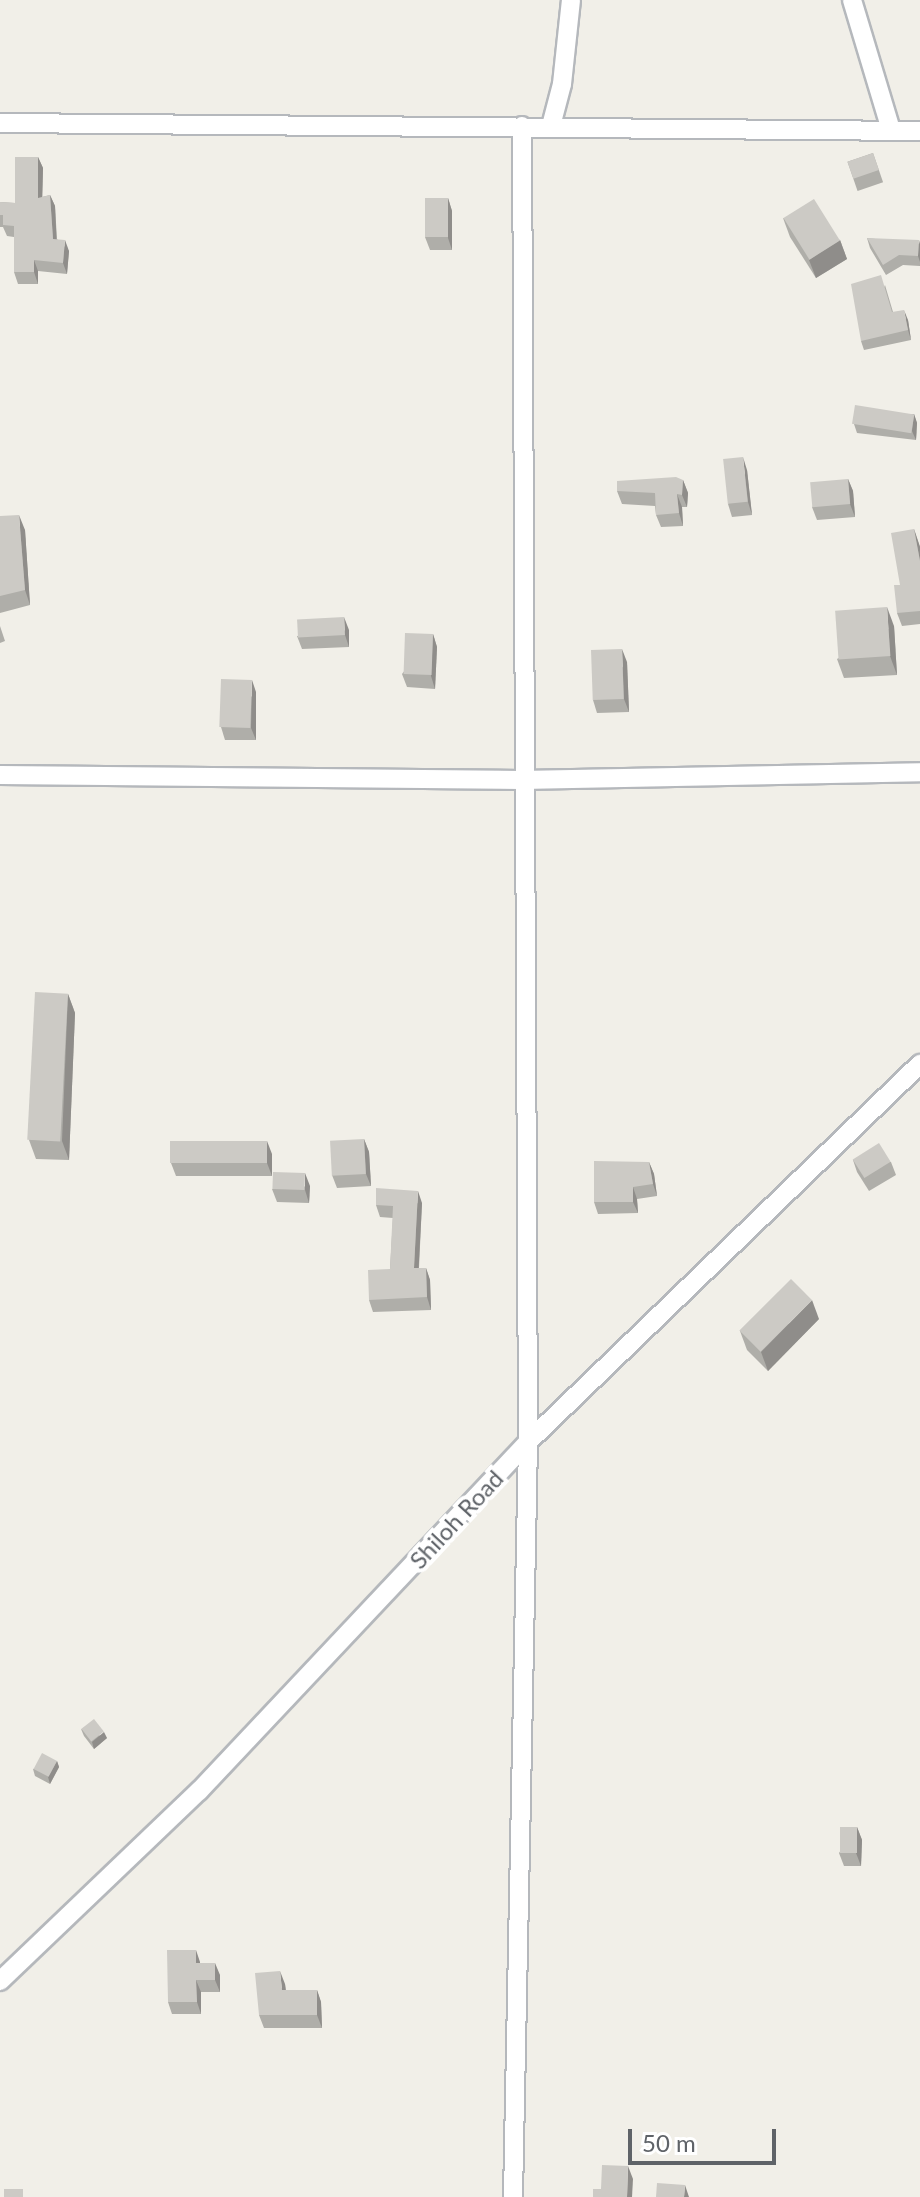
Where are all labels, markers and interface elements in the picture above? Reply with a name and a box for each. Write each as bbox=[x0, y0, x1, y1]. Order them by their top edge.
street label: Shiloh Road bbox=[403, 1464, 509, 1574]
scale bar bbox=[632, 2113, 780, 2163]
text: 50 m bbox=[642, 2128, 696, 2157]

